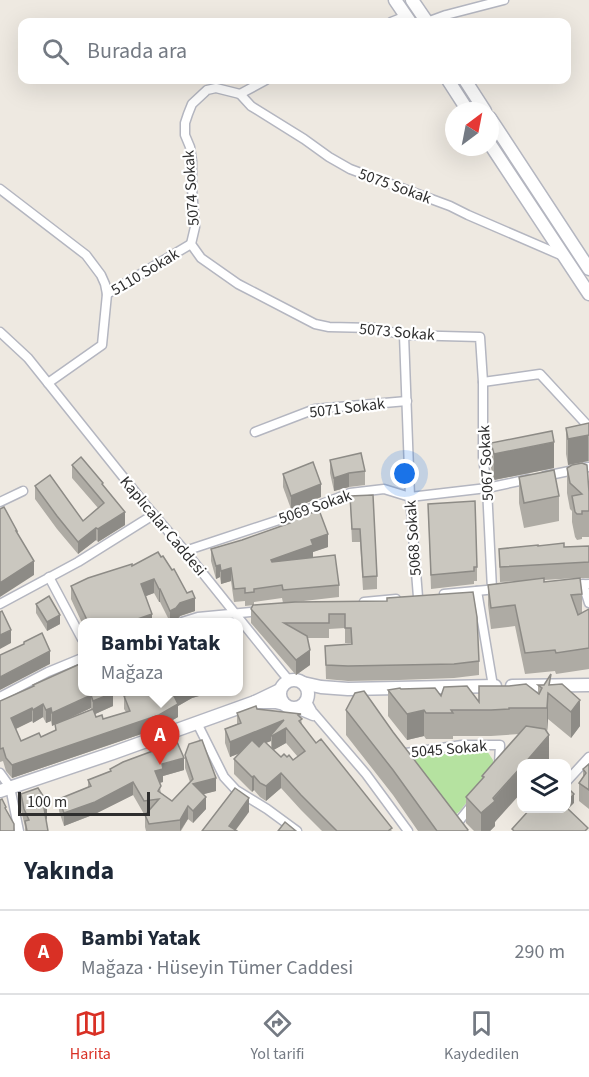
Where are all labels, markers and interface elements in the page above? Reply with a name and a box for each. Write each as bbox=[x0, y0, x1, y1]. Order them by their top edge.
search box bbox=[18, 18, 571, 84]
icon: search bbox=[39, 35, 72, 68]
text: Burada ara bbox=[87, 35, 187, 67]
north arrow bbox=[445, 102, 499, 156]
street label: 5074 Sokak bbox=[177, 149, 205, 227]
street label: 5075 Sokak bbox=[356, 163, 435, 209]
street label: 5110 Sokak bbox=[107, 243, 183, 301]
street label: 5073 Sokak bbox=[358, 318, 436, 346]
street label: 5071 Sokak bbox=[308, 392, 386, 424]
street label: 5067 Sokak bbox=[473, 424, 499, 502]
your location bbox=[390, 459, 419, 488]
street label: Kaplıcalar Caddesi bbox=[115, 471, 211, 581]
street label: 5069 Sokak bbox=[276, 484, 355, 530]
street label: 5068 Sokak bbox=[399, 499, 427, 577]
popup bbox=[78, 618, 243, 696]
text: Bambi Yatak bbox=[101, 627, 220, 659]
text: Mağaza bbox=[101, 659, 163, 687]
pin: A bbox=[140, 716, 180, 765]
street label: 5045 Sokak bbox=[410, 735, 488, 763]
map controls bbox=[517, 759, 571, 813]
button: layers bbox=[517, 759, 571, 813]
scale bar bbox=[18, 789, 150, 816]
text: 100 m bbox=[27, 791, 67, 813]
text: Yakında bbox=[24, 852, 114, 889]
text: Bambi Yatak bbox=[81, 922, 201, 954]
text: A bbox=[38, 938, 49, 966]
text: 290 m bbox=[515, 938, 565, 966]
text: Mağaza · Hüseyin Tümer Caddesi bbox=[81, 954, 353, 982]
tab: Harita bbox=[70, 1007, 111, 1065]
tab: Yol tarifi bbox=[250, 1007, 305, 1065]
tab: Kaydedilen bbox=[444, 1007, 519, 1065]

